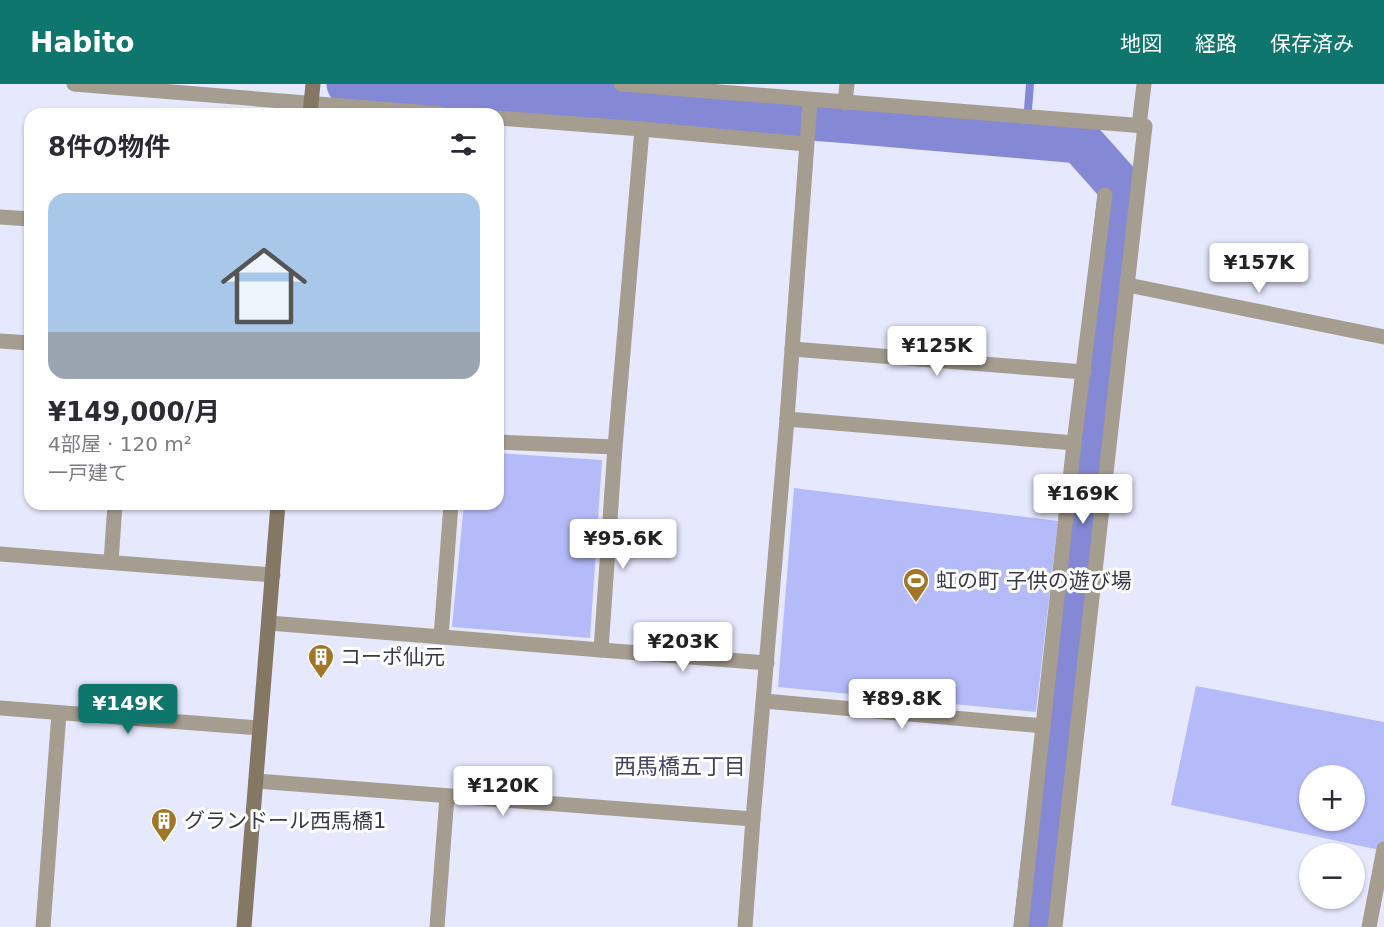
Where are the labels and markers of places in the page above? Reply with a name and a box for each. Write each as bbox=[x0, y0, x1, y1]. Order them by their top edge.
pin: ¥157K bbox=[1217, 243, 1301, 294]
pin: ¥125K bbox=[895, 326, 979, 377]
pin: ¥169K bbox=[1041, 474, 1125, 525]
pin: ¥95.6K bbox=[574, 519, 672, 570]
sports icon: 虹の町 子供の遊び場 bbox=[901, 566, 931, 604]
place label: 虹の町 子供の遊び場 bbox=[936, 569, 1132, 593]
pin: ¥203K bbox=[641, 622, 725, 673]
building icon: コーポ仙元 bbox=[306, 642, 336, 680]
place label: コーポ仙元 bbox=[340, 645, 445, 669]
pin: ¥89.8K bbox=[853, 679, 951, 730]
pin: ¥149K bbox=[86, 684, 170, 735]
pin: ¥120K bbox=[461, 766, 545, 817]
building icon: グランドール西馬橋1 bbox=[149, 806, 179, 844]
place label: グランドール西馬橋1 bbox=[184, 809, 386, 833]

